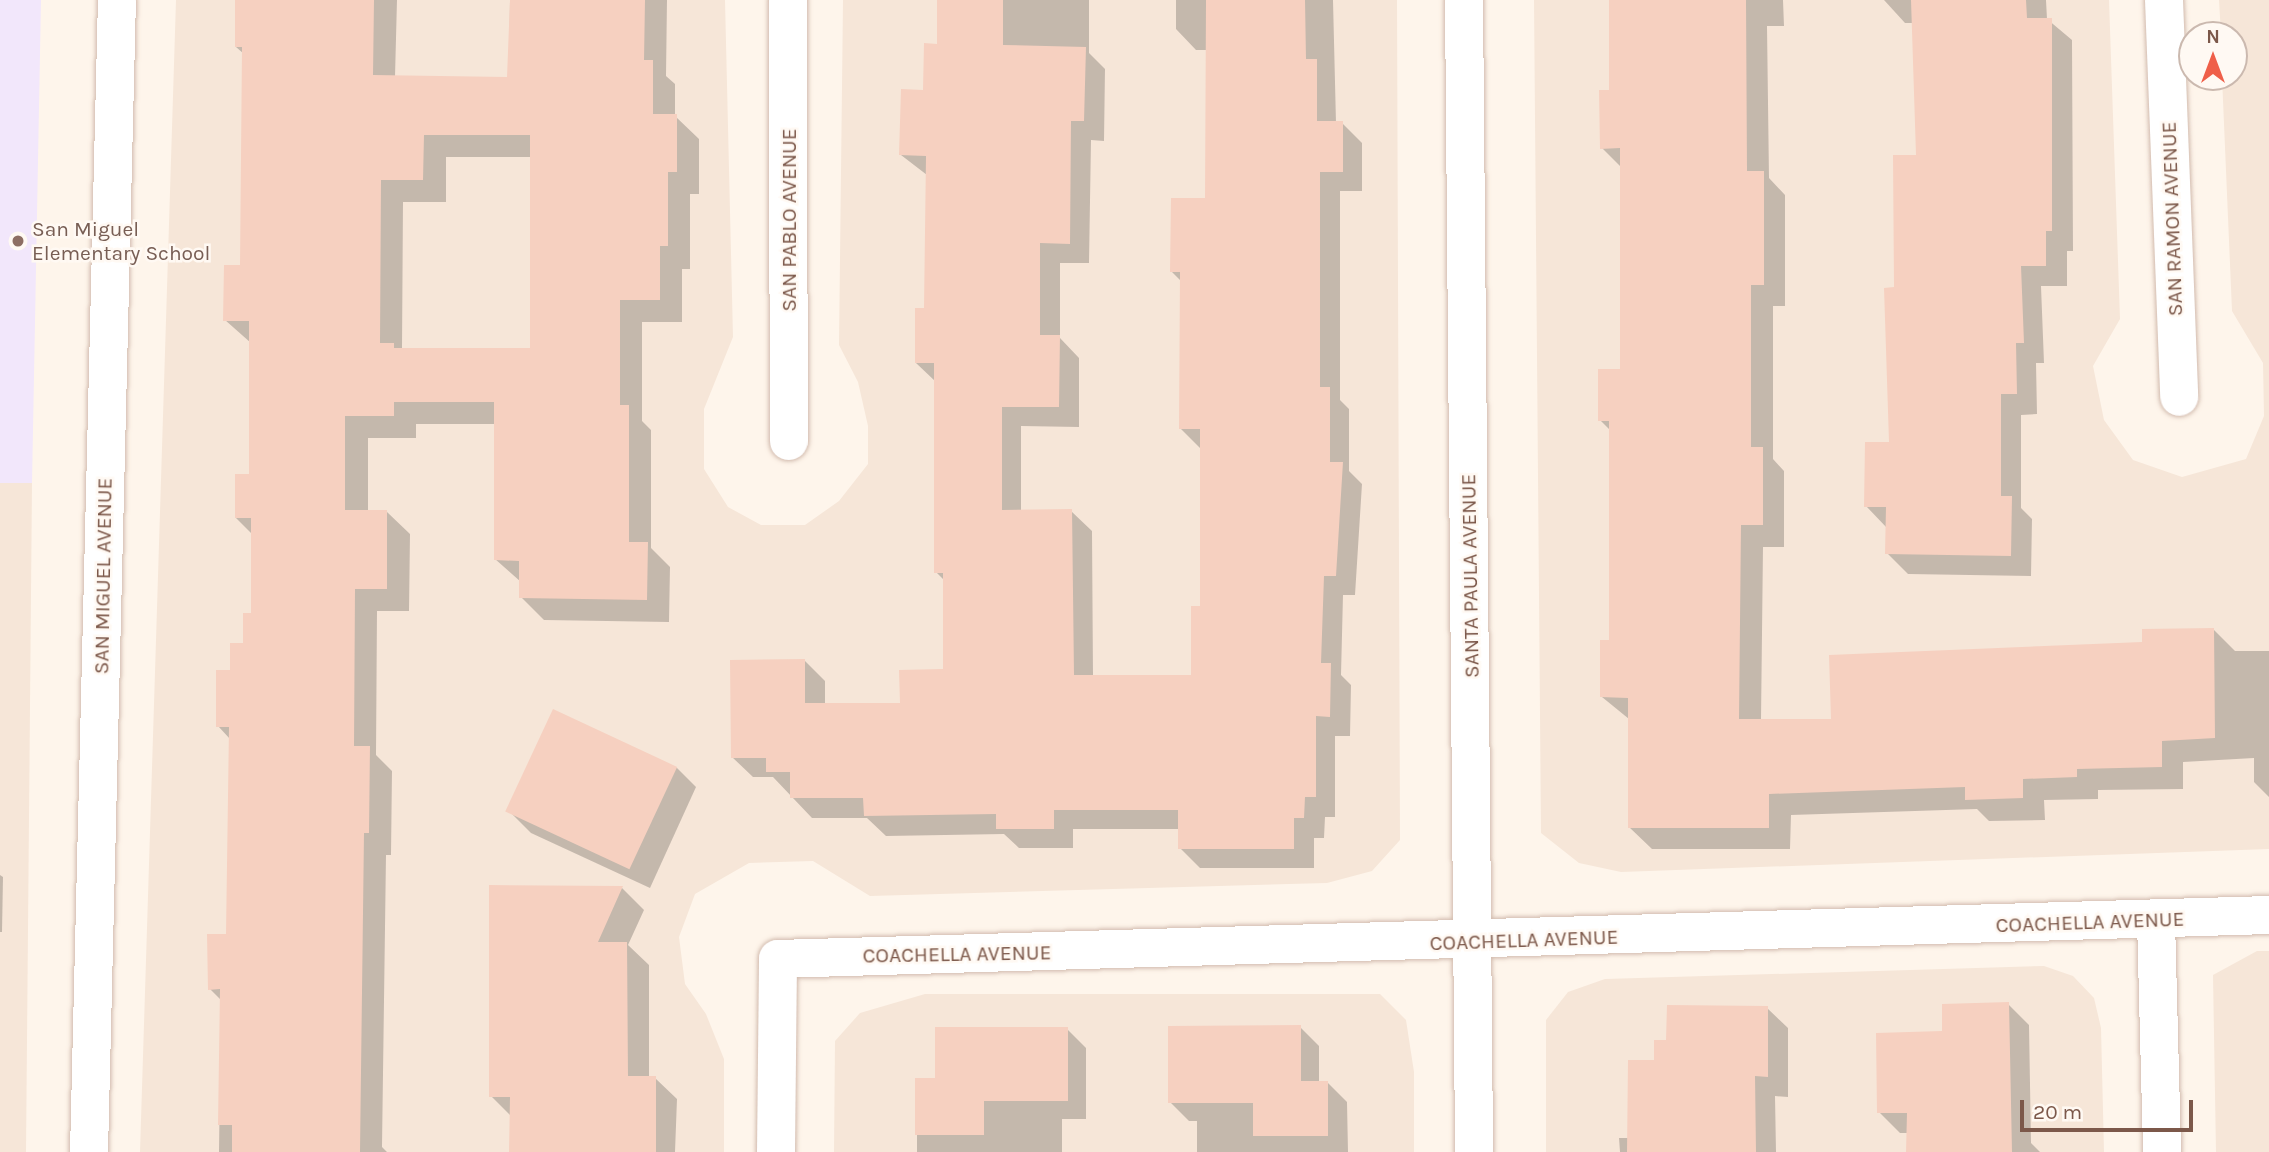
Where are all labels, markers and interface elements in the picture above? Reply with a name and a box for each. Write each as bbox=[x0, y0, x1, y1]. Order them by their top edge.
north arrow bbox=[2178, 21, 2248, 91]
text: N bbox=[2206, 26, 2220, 48]
street label: SAN RAMON AVENUE bbox=[2156, 121, 2188, 317]
street label: SAN PABLO AVENUE bbox=[776, 128, 802, 312]
place label: San Miguel Elementary School bbox=[32, 216, 210, 266]
marker: San Miguel Elementary School bbox=[10, 233, 26, 249]
street label: SANTA PAULA AVENUE bbox=[1456, 474, 1484, 678]
street label: SAN MIGUEL AVENUE bbox=[89, 477, 117, 675]
street label: COACHELLA AVENUE bbox=[1995, 906, 2185, 938]
street label: COACHELLA AVENUE bbox=[1429, 924, 1619, 956]
street label: COACHELLA AVENUE bbox=[862, 940, 1052, 968]
scale bar bbox=[2024, 1086, 2197, 1130]
text: 20 m bbox=[2033, 1100, 2082, 1124]

